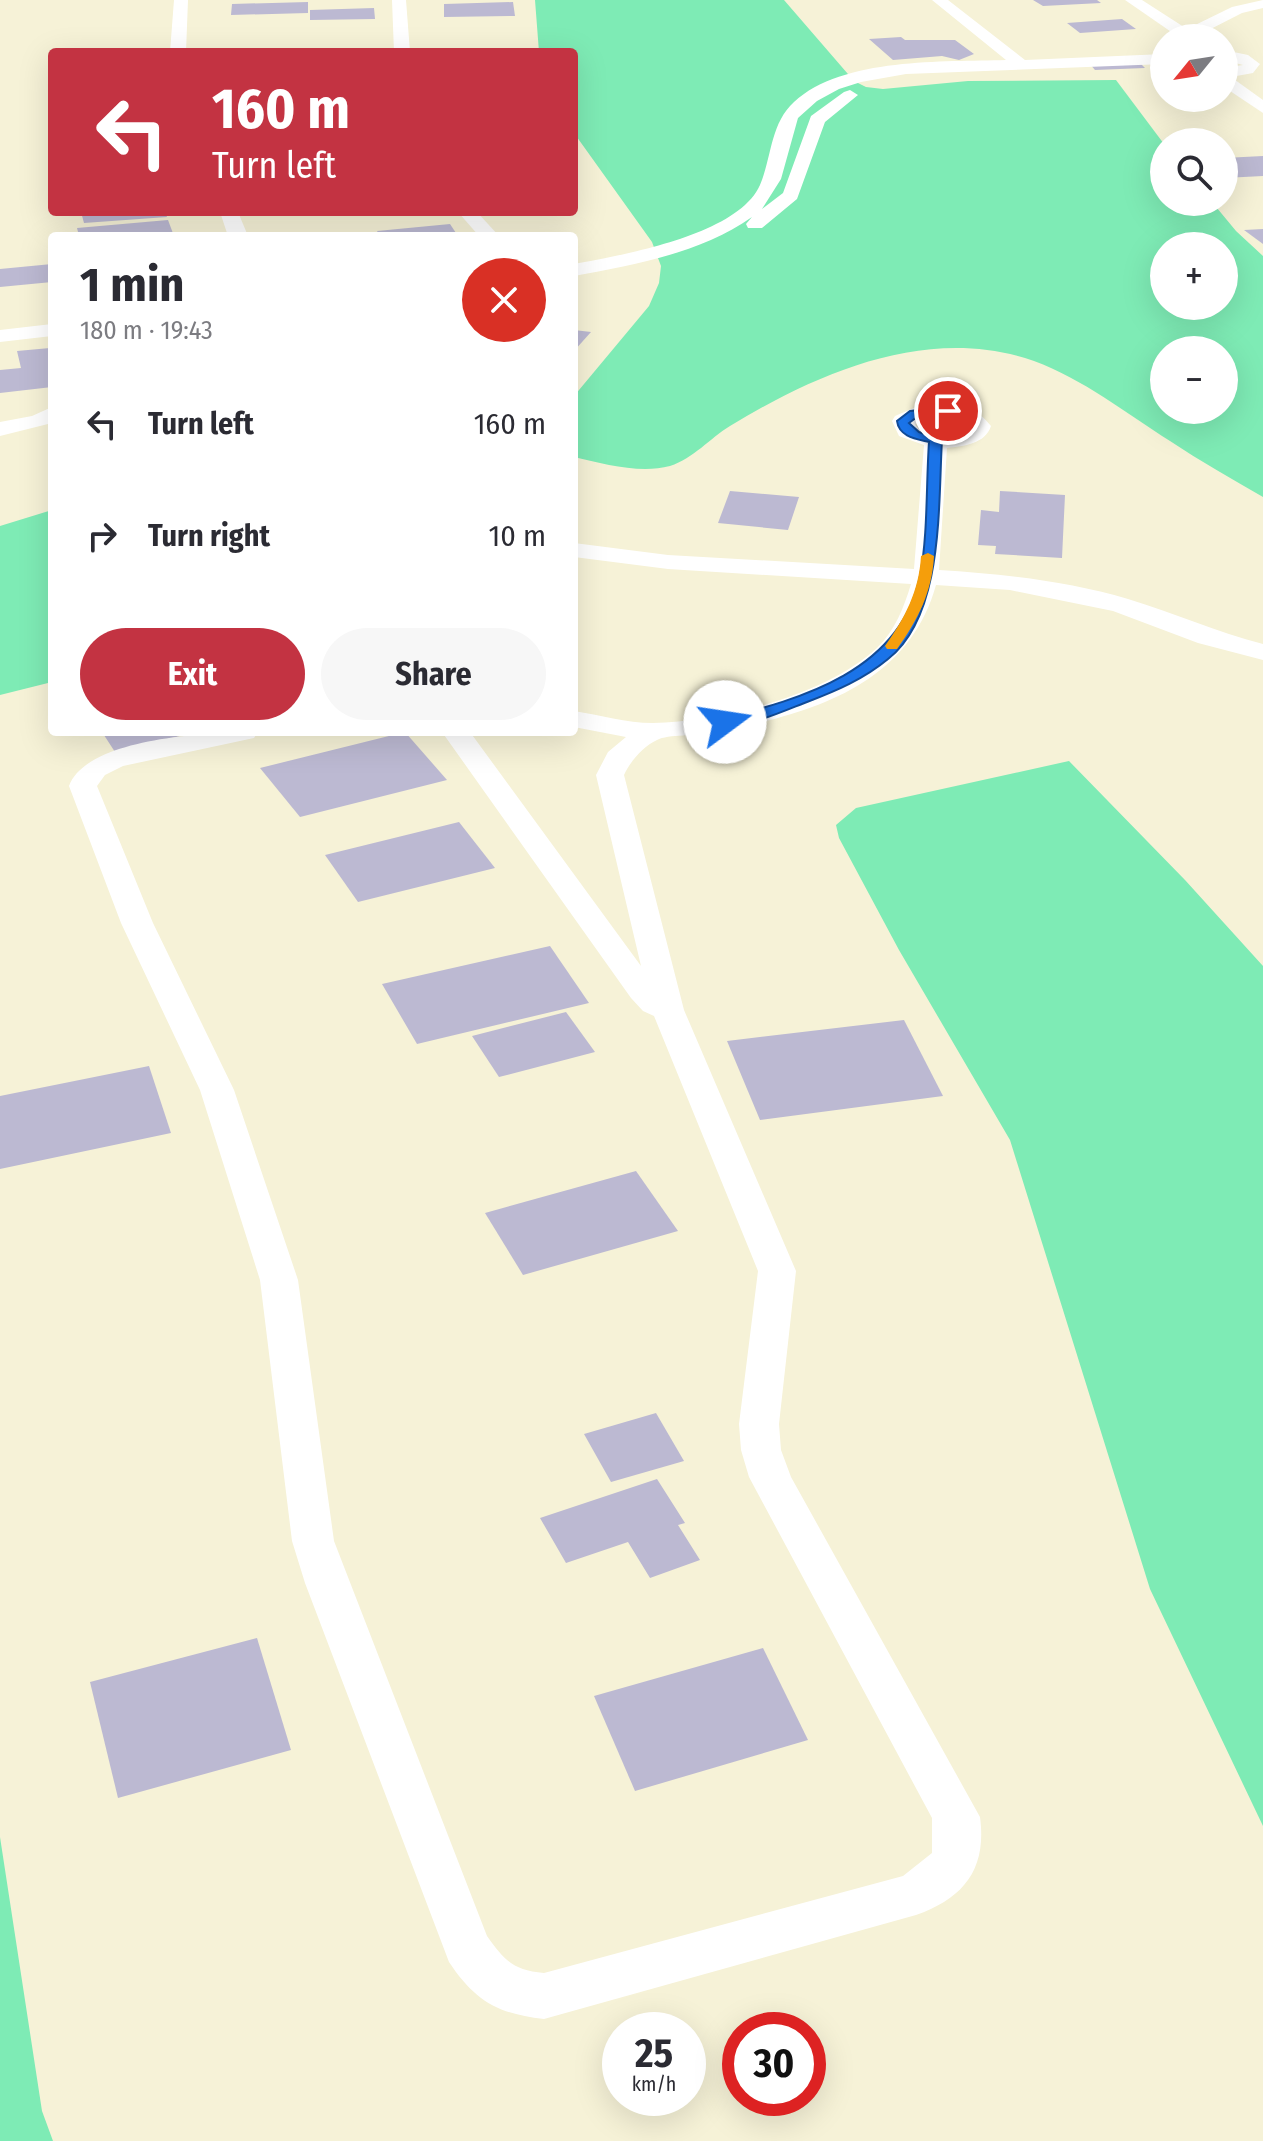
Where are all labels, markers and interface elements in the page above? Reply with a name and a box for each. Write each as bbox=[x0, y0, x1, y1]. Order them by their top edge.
north arrow bbox=[1150, 24, 1238, 112]
map controls bbox=[1150, 24, 1238, 424]
text: 160 m bbox=[212, 76, 350, 143]
icon: left bbox=[80, 80, 184, 184]
button: search bbox=[1150, 128, 1238, 216]
text: Turn left bbox=[212, 144, 336, 188]
button: + bbox=[1150, 232, 1238, 320]
text: 1 min bbox=[80, 256, 185, 314]
button: close bbox=[462, 258, 546, 342]
text: 180 m · 19:43 bbox=[80, 315, 213, 346]
button: − bbox=[1150, 336, 1238, 424]
pin bbox=[914, 377, 982, 445]
icon: arrive bbox=[926, 389, 970, 433]
icon: left bbox=[80, 402, 124, 446]
text: Turn left bbox=[148, 406, 254, 442]
text: 160 m bbox=[474, 406, 546, 442]
icon: right bbox=[80, 514, 124, 558]
text: Turn right bbox=[148, 518, 270, 554]
text: 10 m bbox=[489, 518, 546, 554]
button: Exit bbox=[80, 628, 305, 720]
button: Share bbox=[321, 628, 546, 720]
position arrow bbox=[683, 680, 767, 764]
speed limit sign: 30 bbox=[722, 2012, 826, 2116]
text: 25 bbox=[635, 2030, 673, 2078]
text: km/h bbox=[632, 2072, 676, 2096]

